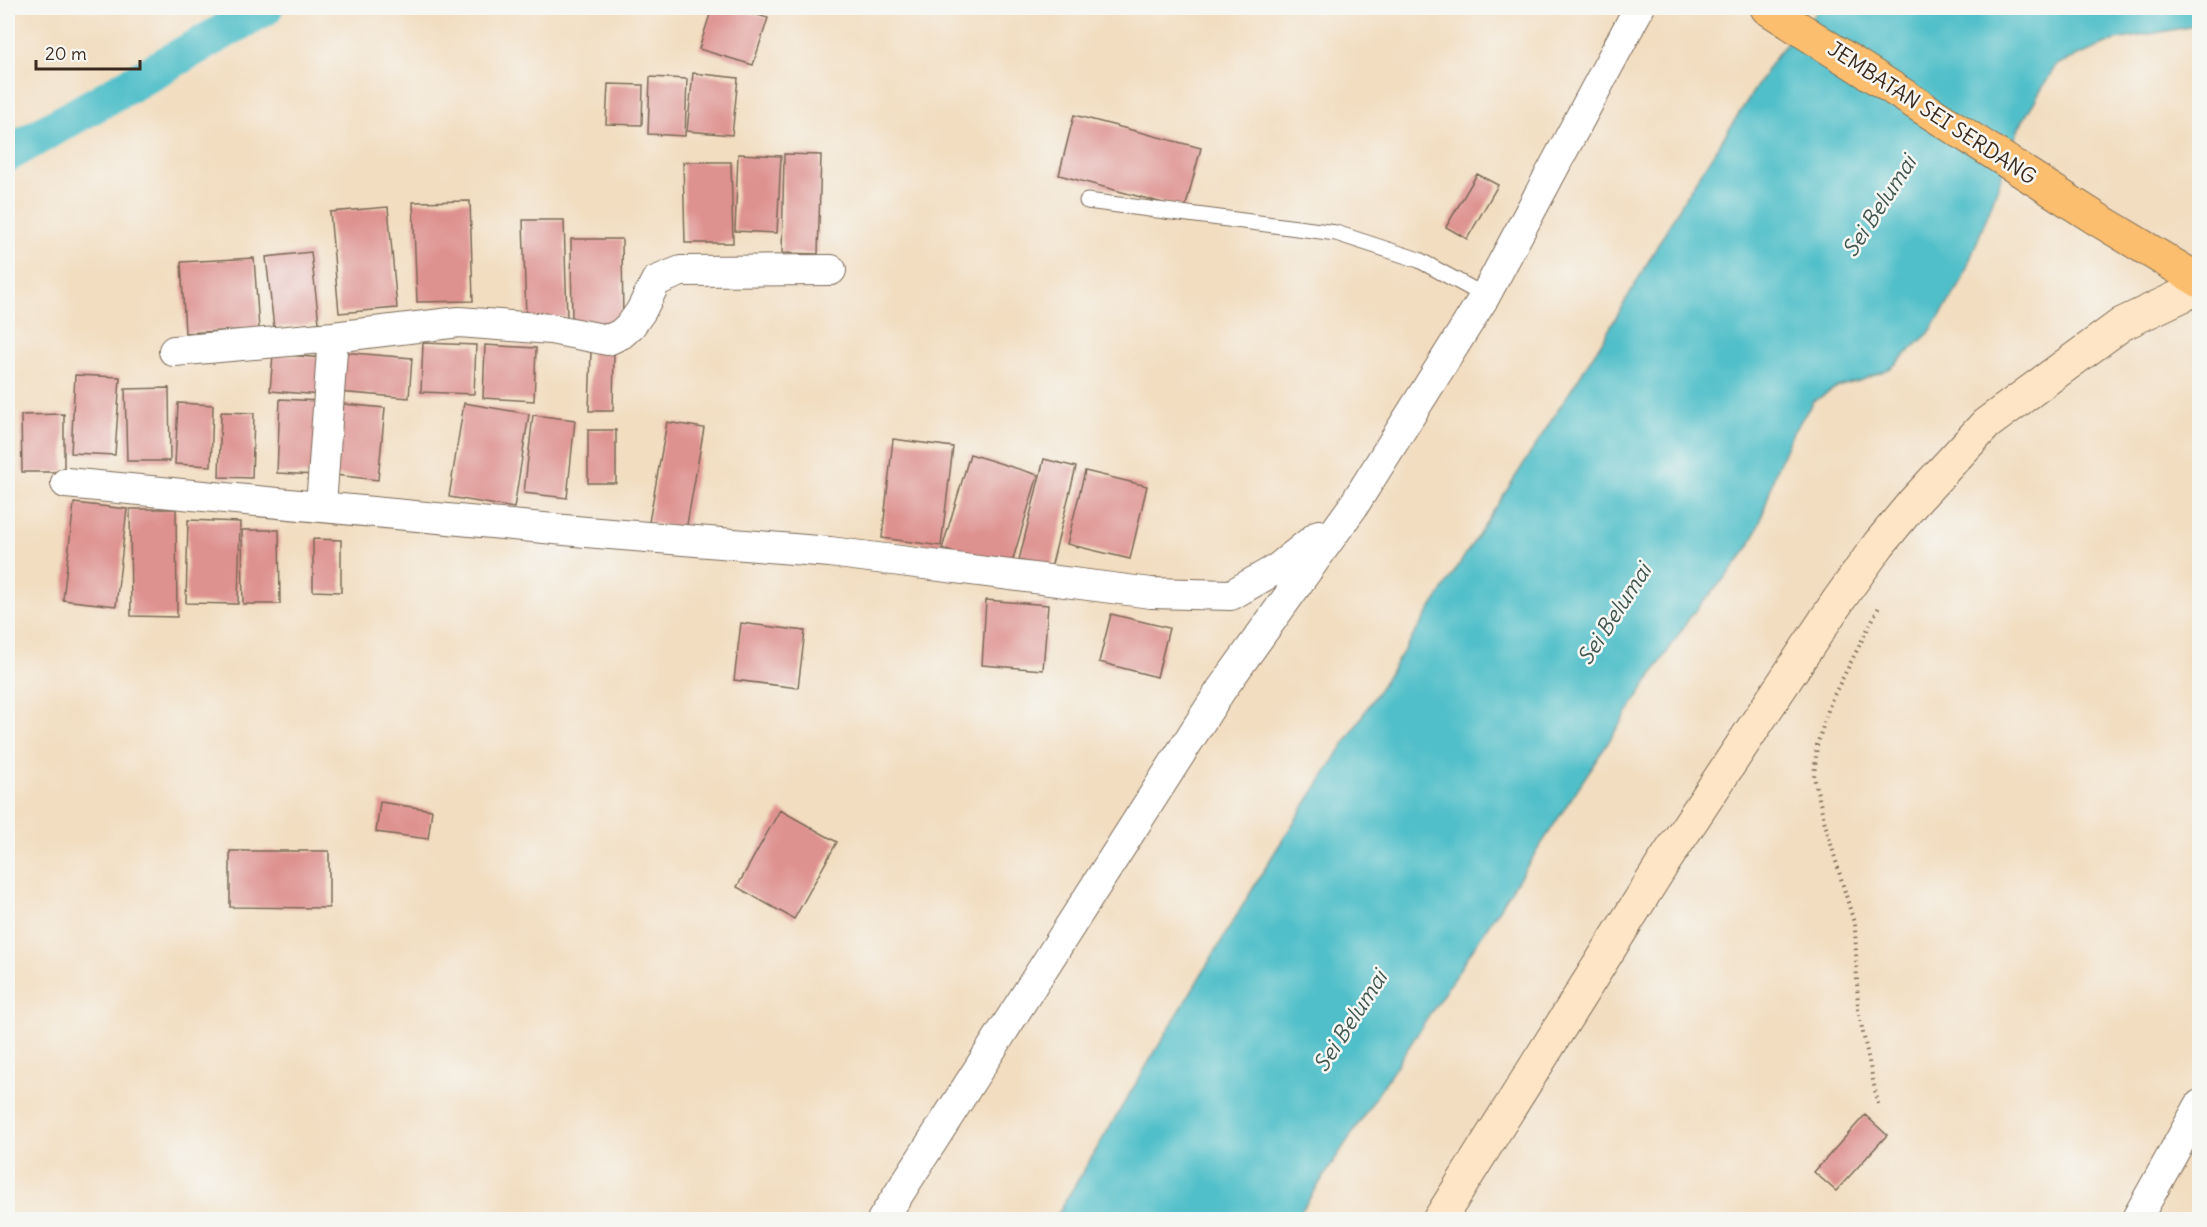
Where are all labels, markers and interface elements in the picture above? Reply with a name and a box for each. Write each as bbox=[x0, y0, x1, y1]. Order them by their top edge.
scale bar bbox=[36, 33, 140, 71]
street label: JEMBATAN SEI SERDANG bbox=[1823, 35, 2042, 190]
text: 20 m bbox=[45, 42, 87, 65]
water label: Sei Belumai bbox=[1836, 148, 1924, 262]
water label: Sei Belumai bbox=[1571, 556, 1659, 670]
water label: Sei Belumai bbox=[1307, 963, 1395, 1077]

